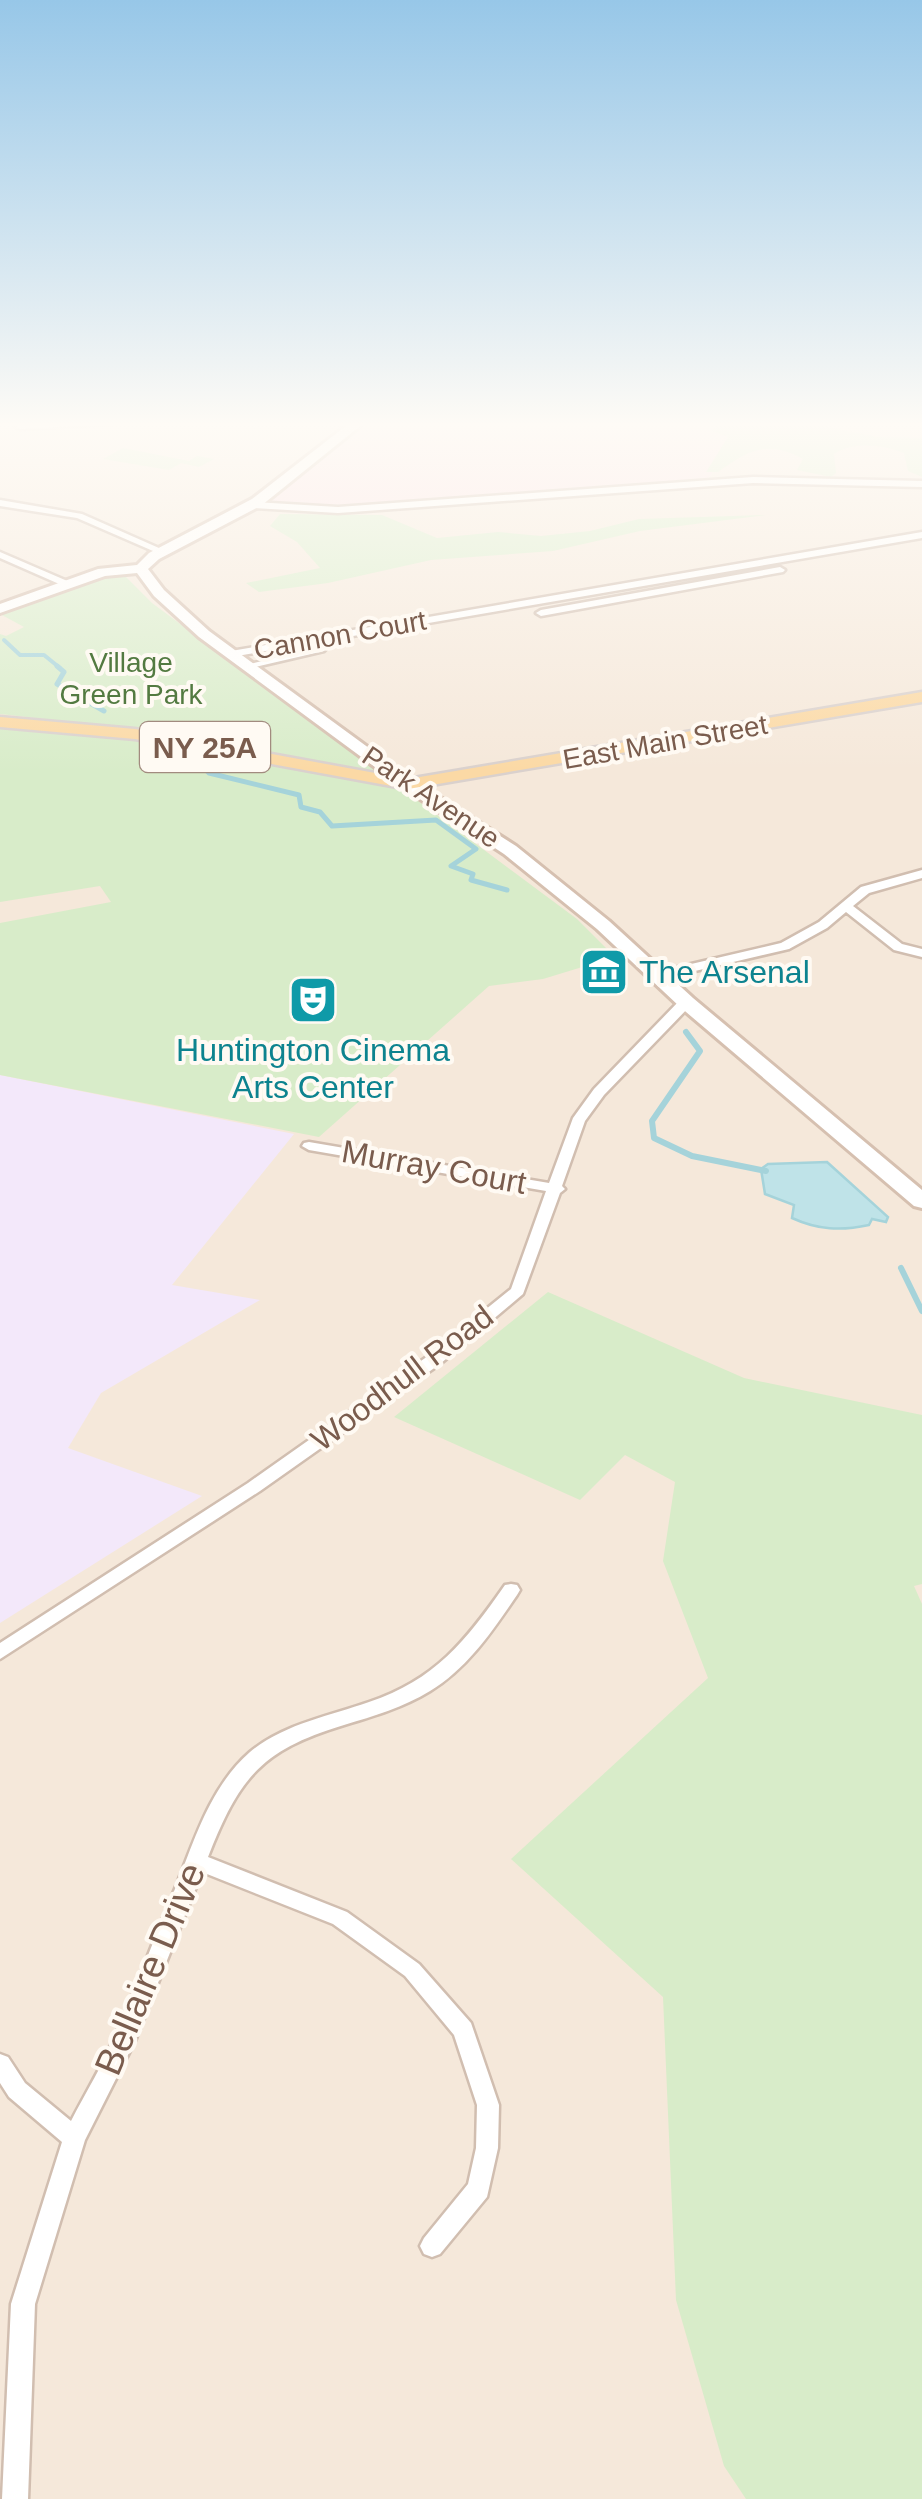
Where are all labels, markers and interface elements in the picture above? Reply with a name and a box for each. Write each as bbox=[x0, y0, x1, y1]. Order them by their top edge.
street label: Cannon Court bbox=[251, 605, 429, 665]
park label: Village Green Park bbox=[59, 647, 204, 710]
street label: East Main Street bbox=[560, 709, 770, 775]
road number: NY 25A bbox=[140, 722, 270, 772]
street label: Park Avenue bbox=[357, 740, 505, 854]
museum icon: The Arsenal bbox=[578, 946, 630, 998]
place label: The Arsenal bbox=[639, 954, 810, 990]
theatre icon: Huntington Cinema Arts Center bbox=[287, 974, 339, 1026]
place label: Huntington Cinema Arts Center bbox=[176, 1032, 450, 1105]
street label: Murray Court bbox=[339, 1133, 529, 1201]
street label: Woodhull Road bbox=[304, 1298, 500, 1458]
street label: Bellaire Drive bbox=[87, 1857, 213, 2081]

